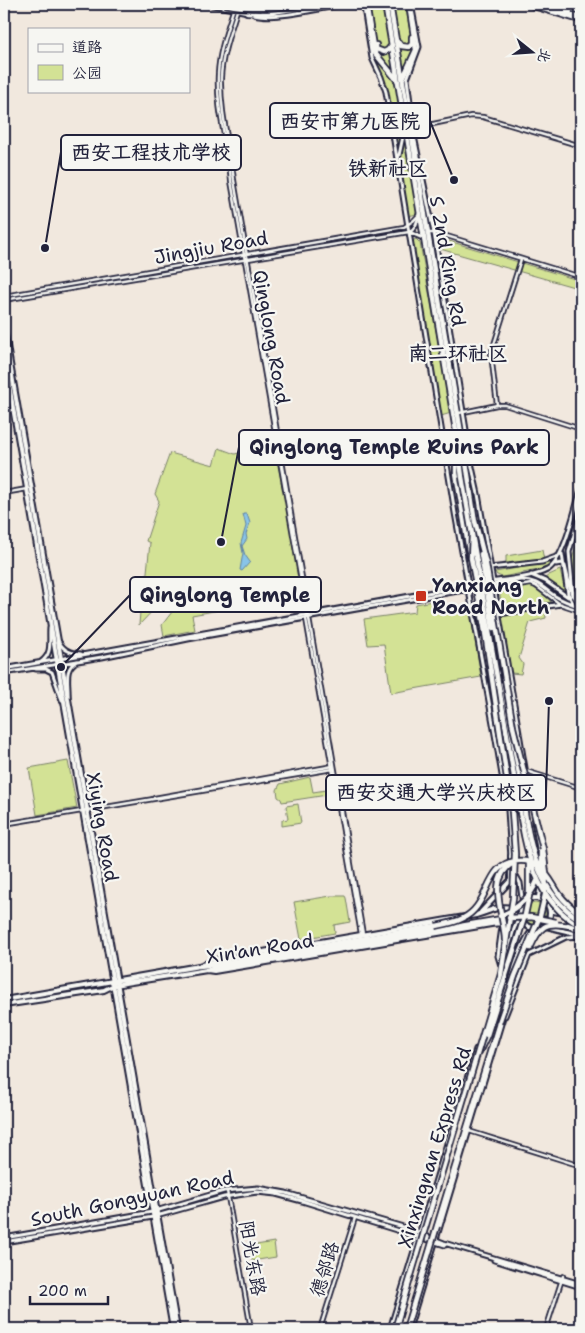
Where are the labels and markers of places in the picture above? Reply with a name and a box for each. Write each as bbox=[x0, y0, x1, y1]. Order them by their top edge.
callout: 西安市第九医院 bbox=[270, 103, 430, 138]
callout: 西安工程技术学校 bbox=[61, 135, 241, 170]
callout: Qinglong Temple Ruins Park bbox=[239, 430, 549, 465]
place label: Yanxiang Road North bbox=[432, 573, 550, 620]
callout: Qinglong Temple bbox=[130, 577, 321, 612]
marker: Yanxiang Road North bbox=[414, 589, 428, 603]
callout: 西安交通大学兴庆校区 bbox=[326, 775, 546, 810]

